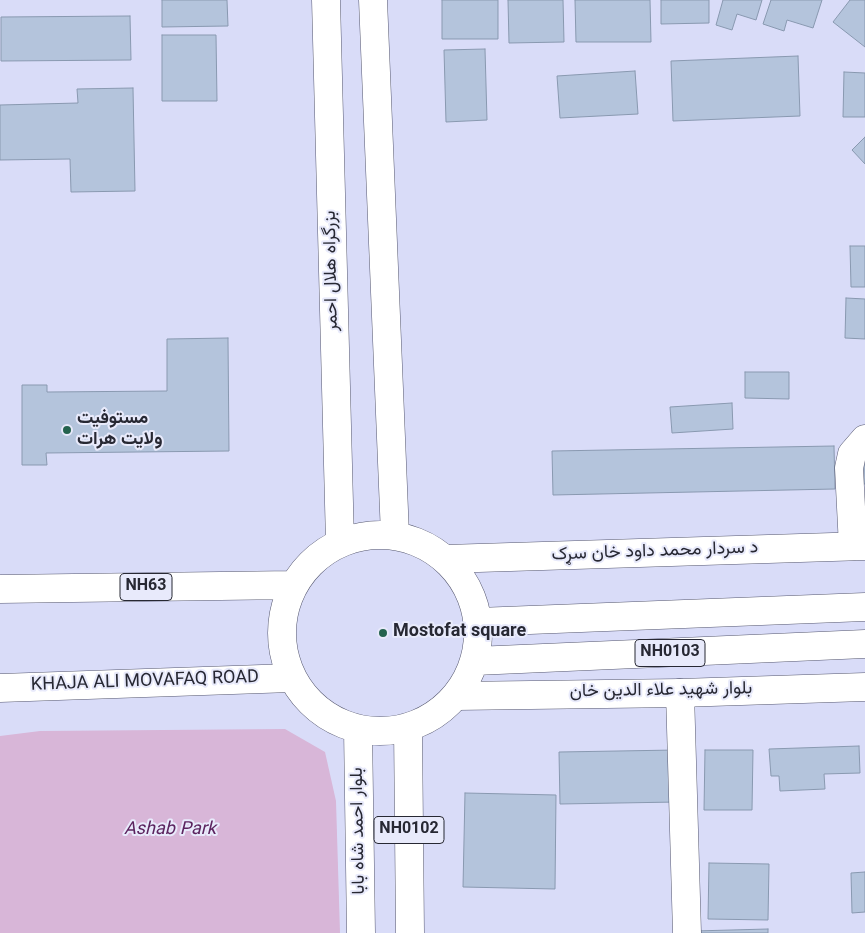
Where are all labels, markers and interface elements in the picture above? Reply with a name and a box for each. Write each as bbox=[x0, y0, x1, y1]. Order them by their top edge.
street label: بزرگراه هلال احمر bbox=[321, 210, 345, 332]
place label: مستوفیت ولایت هرات bbox=[77, 409, 163, 452]
marker: مستوفیت ولایت هرات bbox=[61, 424, 73, 436]
street label: د سردار محمد داود خان سړک bbox=[551, 539, 759, 567]
road number: NH63 bbox=[120, 574, 172, 600]
place label: Mostofat square bbox=[393, 622, 526, 644]
marker: Mostofat square bbox=[377, 627, 389, 639]
road number: NH0103 bbox=[635, 640, 705, 666]
street label: KHAJA ALI MOVAFAQ ROAD bbox=[31, 668, 259, 698]
street label: بلوار شهید علاء الدین خان bbox=[570, 680, 752, 704]
street label: بلوار احمد شاه بابا bbox=[348, 767, 372, 895]
road number: NH0102 bbox=[374, 816, 444, 844]
park label: Ashab Park bbox=[124, 820, 216, 842]

